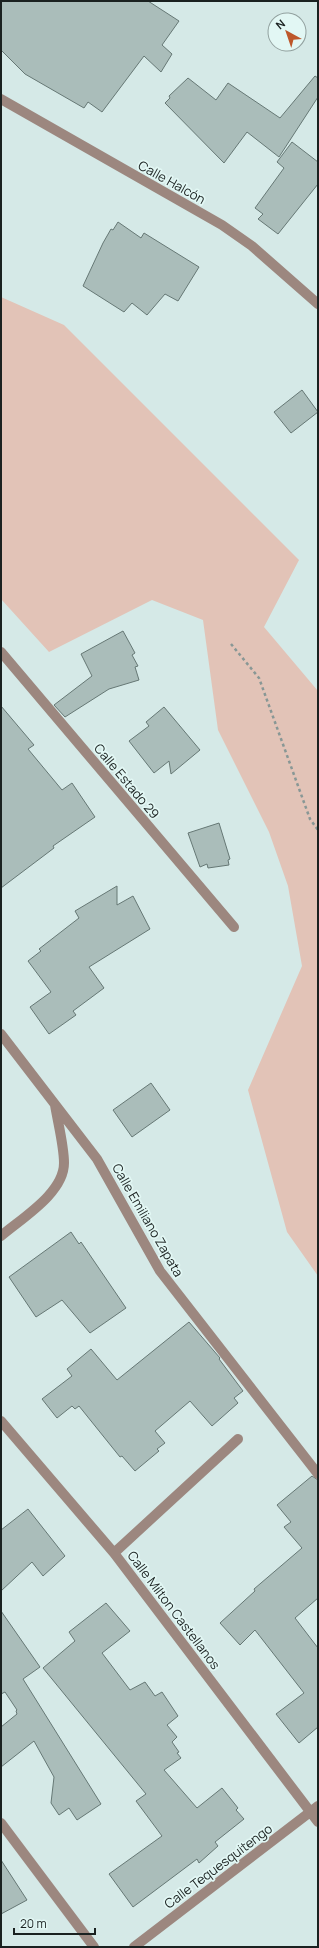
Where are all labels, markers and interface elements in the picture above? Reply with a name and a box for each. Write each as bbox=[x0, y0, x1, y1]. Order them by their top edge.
north arrow bbox=[267, 12, 307, 52]
text: N bbox=[272, 16, 288, 32]
street label: Calle Halcón bbox=[135, 156, 209, 208]
street label: Calle Estado 29 bbox=[90, 740, 164, 822]
street label: Calle Emiliano Zapata bbox=[108, 1160, 188, 1280]
street label: Calle Milton Castellanos bbox=[123, 1547, 225, 1673]
street label: Calle Tequesquitengo bbox=[160, 1819, 276, 1913]
scale bar bbox=[14, 1910, 95, 1936]
text: 20 m bbox=[20, 1915, 47, 1932]

